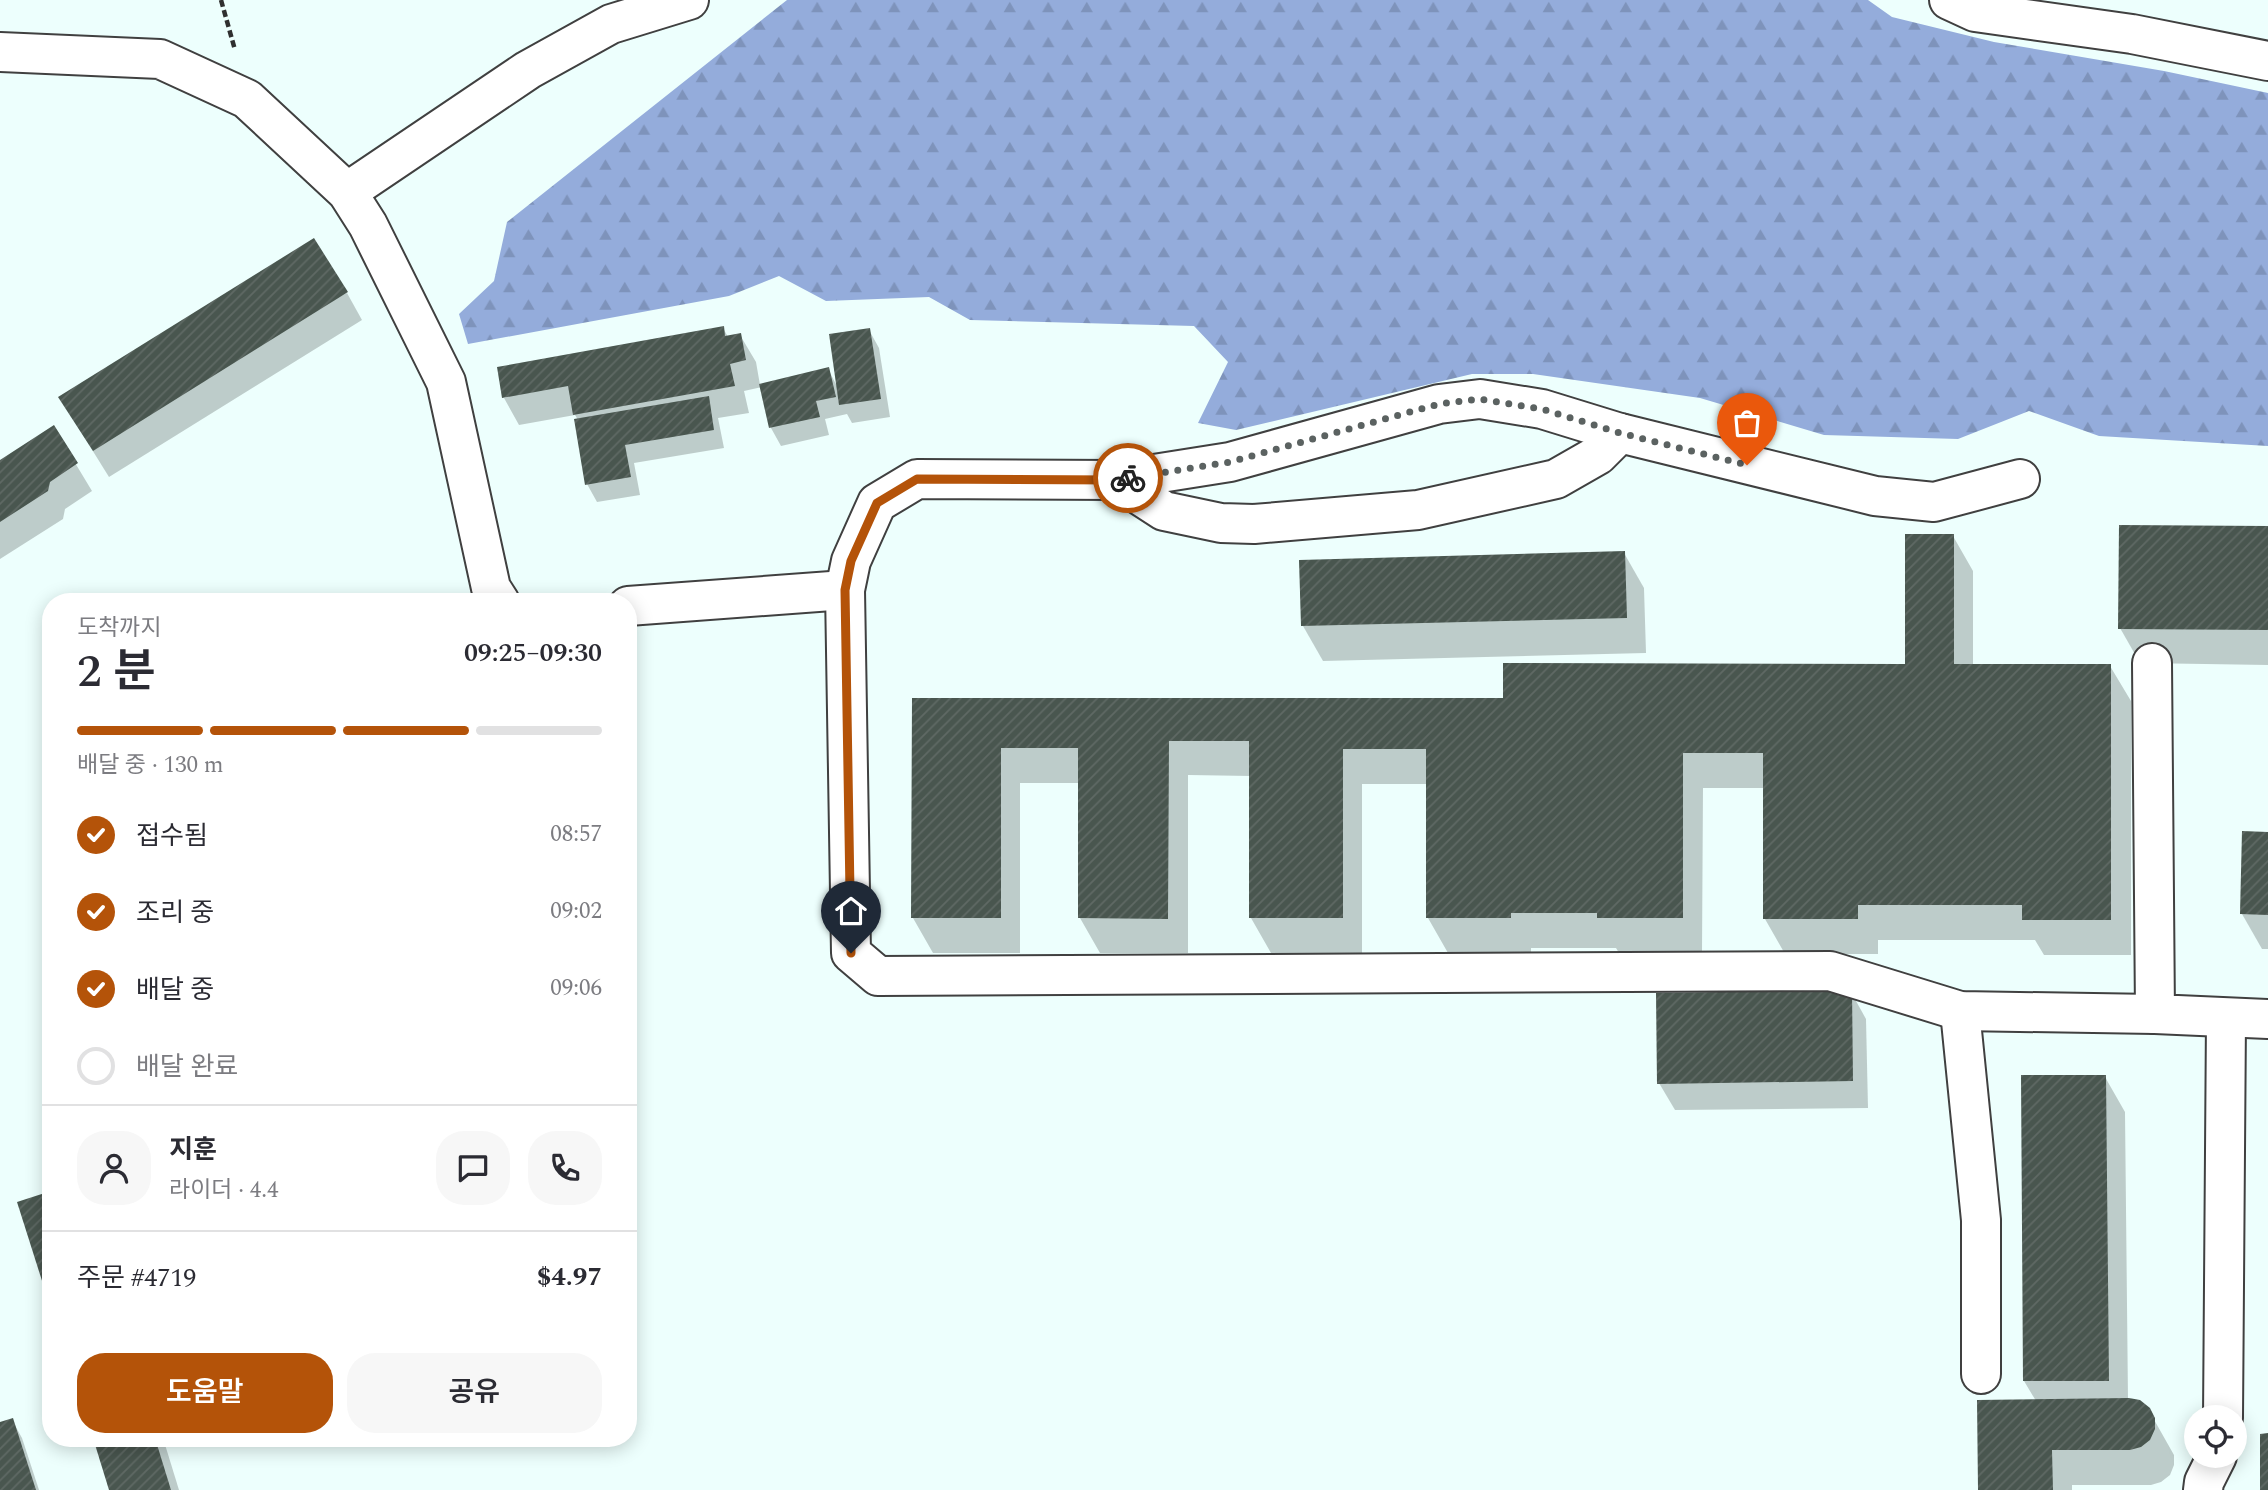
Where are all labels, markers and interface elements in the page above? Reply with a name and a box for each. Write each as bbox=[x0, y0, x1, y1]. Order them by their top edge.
pin bbox=[1717, 393, 1777, 465]
icon: bag bbox=[1728, 404, 1766, 442]
courier bbox=[1093, 443, 1163, 513]
icon: bike bbox=[1109, 459, 1147, 497]
text: 도착까지 bbox=[77, 611, 162, 646]
text: 09:25–09:30 bbox=[464, 633, 602, 673]
text: 2 분 bbox=[77, 637, 155, 707]
text: 배달 중 · 130 m bbox=[77, 748, 224, 783]
icon: check bbox=[77, 816, 115, 854]
text: 접수됨 bbox=[136, 816, 208, 856]
text: 08:57 bbox=[550, 817, 602, 852]
pin bbox=[821, 881, 881, 953]
icon: home bbox=[832, 892, 870, 930]
icon: check bbox=[77, 893, 115, 931]
text: 조리 중 bbox=[136, 893, 214, 933]
text: 09:02 bbox=[550, 894, 602, 929]
icon: check bbox=[77, 970, 115, 1008]
text: 배달 중 bbox=[136, 970, 214, 1010]
text: 09:06 bbox=[550, 971, 602, 1006]
text: 배달 완료 bbox=[136, 1047, 238, 1087]
text: 지훈 bbox=[169, 1130, 217, 1170]
button: person bbox=[77, 1131, 151, 1205]
button: chat bbox=[436, 1131, 510, 1205]
button: phone bbox=[528, 1131, 602, 1205]
text: 라이더 · 4.4 bbox=[169, 1173, 278, 1208]
text: $4.97 bbox=[537, 1257, 602, 1297]
text: 주문 #4719 bbox=[77, 1258, 196, 1298]
button: 도움말 bbox=[77, 1353, 333, 1433]
button: 공유 bbox=[347, 1353, 602, 1433]
map controls bbox=[2184, 1405, 2247, 1468]
button: locate bbox=[2184, 1405, 2247, 1468]

